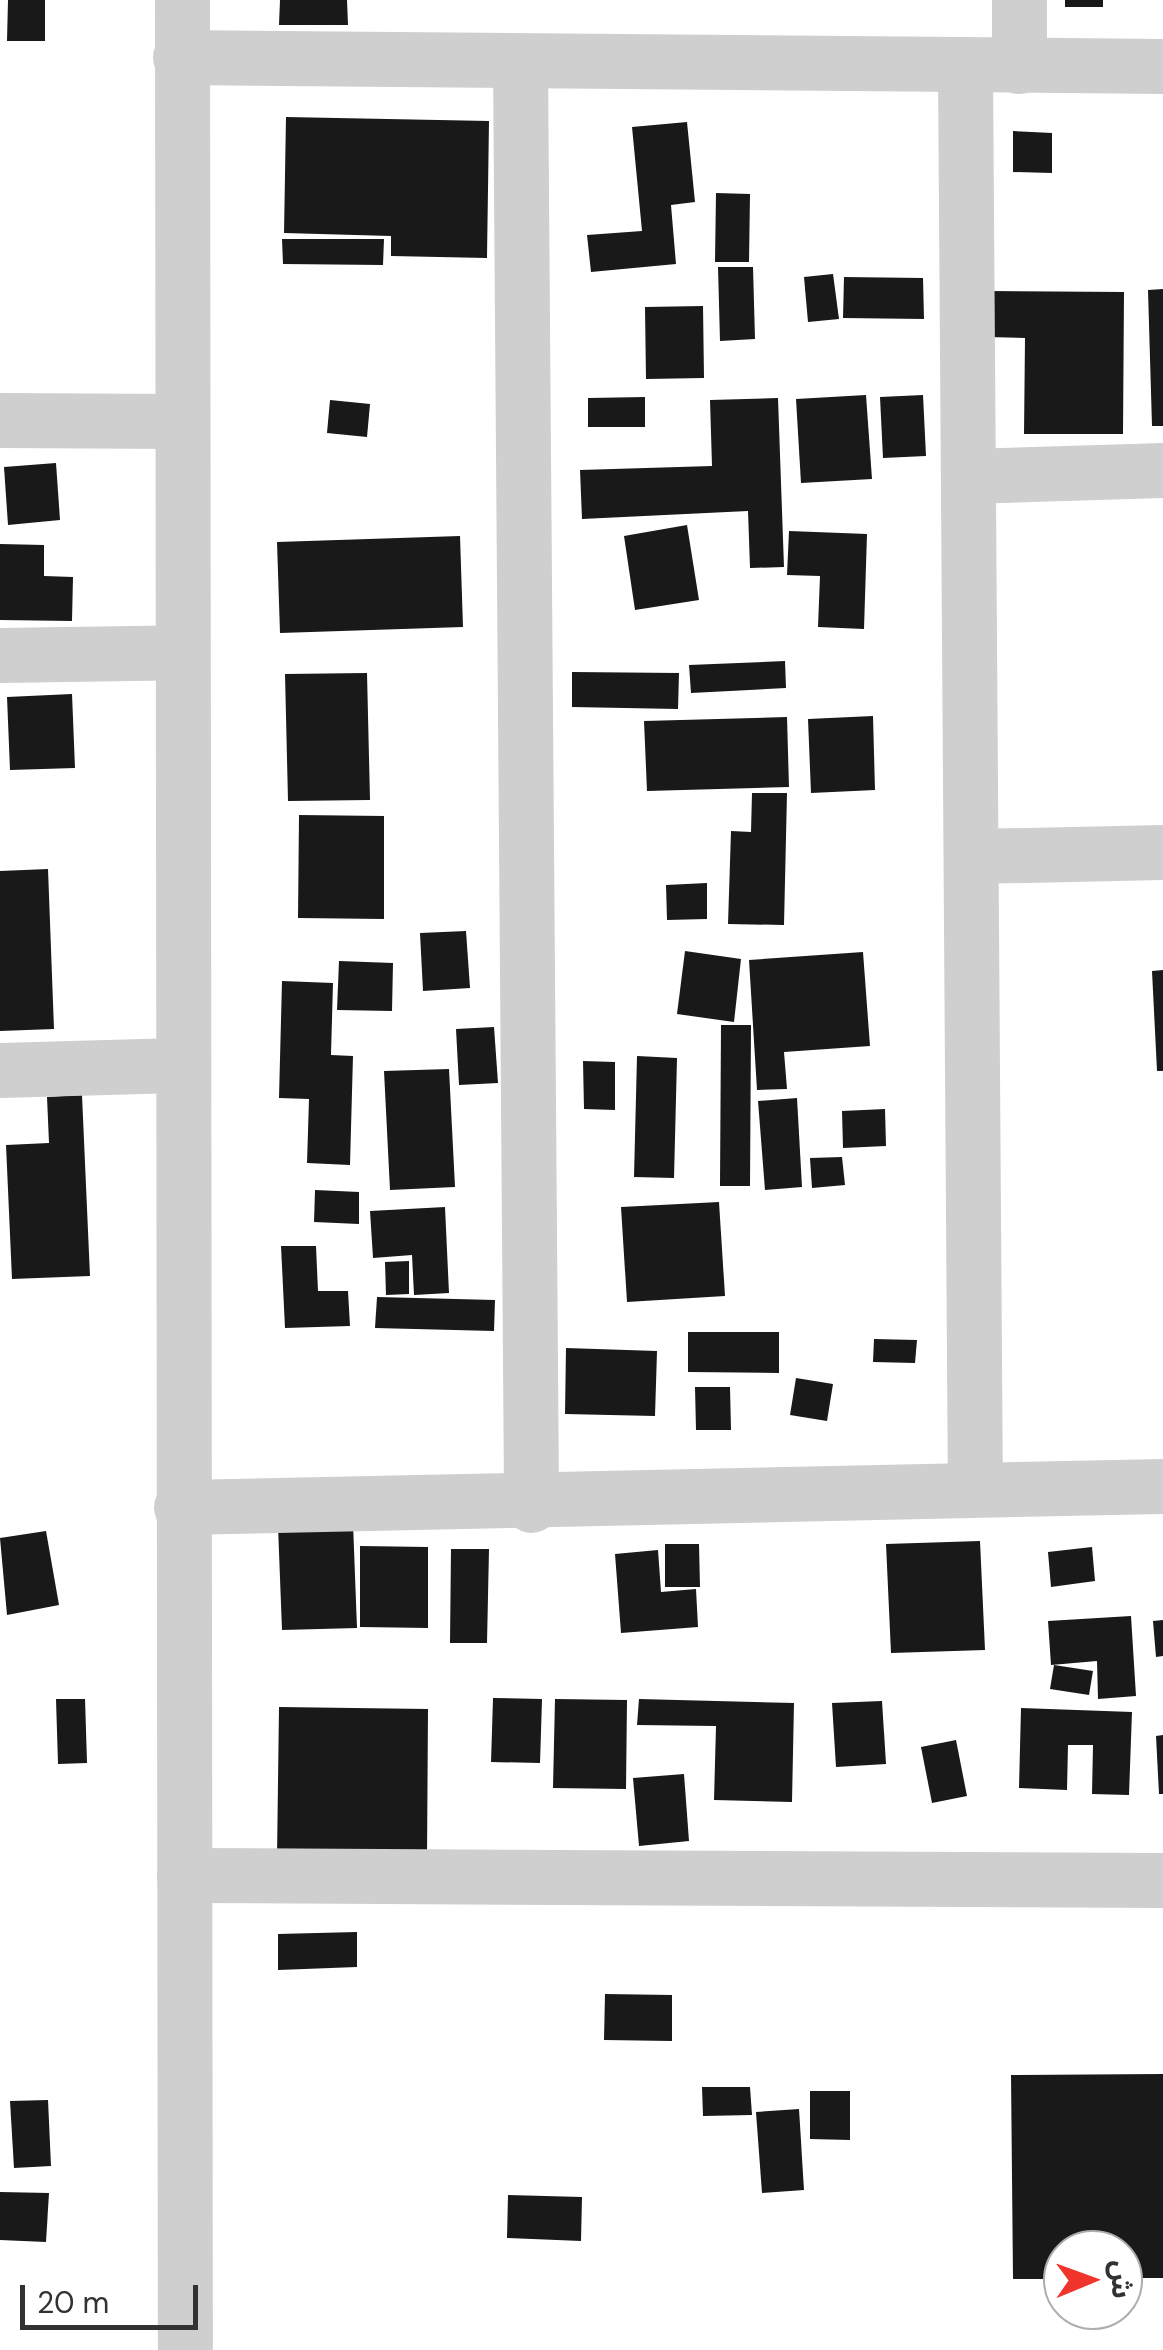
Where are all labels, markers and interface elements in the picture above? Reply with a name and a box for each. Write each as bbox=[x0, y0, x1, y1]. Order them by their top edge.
north arrow bbox=[1043, 2230, 1143, 2330]
text: ش bbox=[1103, 2260, 1140, 2299]
scale bar bbox=[25, 2265, 202, 2327]
text: 20 m bbox=[37, 2283, 109, 2322]

